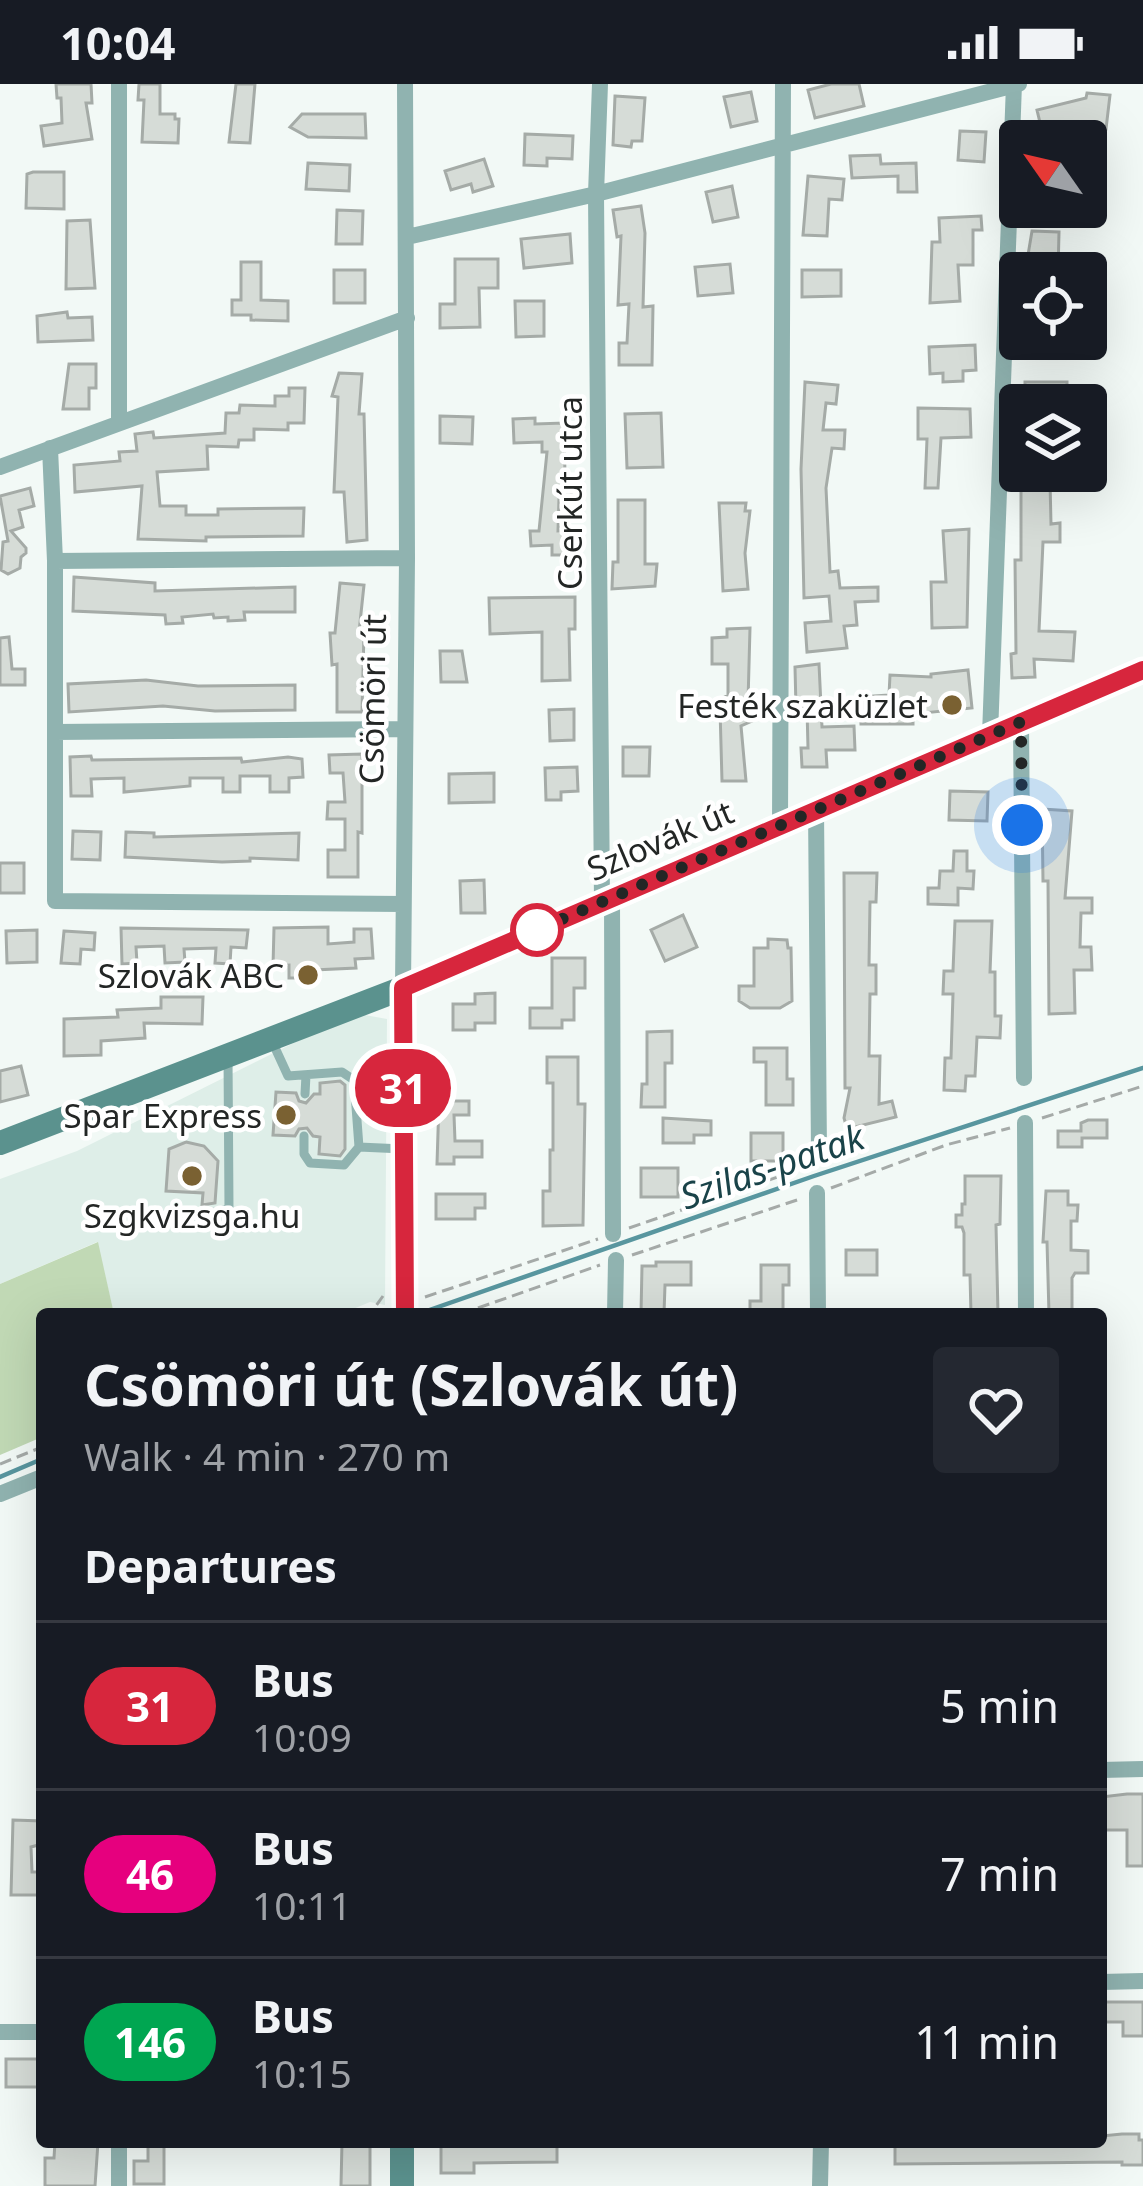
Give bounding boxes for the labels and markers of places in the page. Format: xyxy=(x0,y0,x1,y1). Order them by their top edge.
place label: Festék szaküzlet xyxy=(677,683,928,728)
marker: Festék szaküzlet xyxy=(939,692,965,718)
unlabelled marker xyxy=(512,905,562,955)
place label: Szlovák ABC xyxy=(98,953,284,998)
marker: Szlovák ABC xyxy=(295,962,321,988)
place label: Spar Express xyxy=(64,1093,262,1138)
marker: Spar Express xyxy=(273,1102,299,1128)
marker: Szgkvizsga.hu xyxy=(179,1163,205,1189)
place label: Szgkvizsga.hu xyxy=(84,1193,300,1238)

